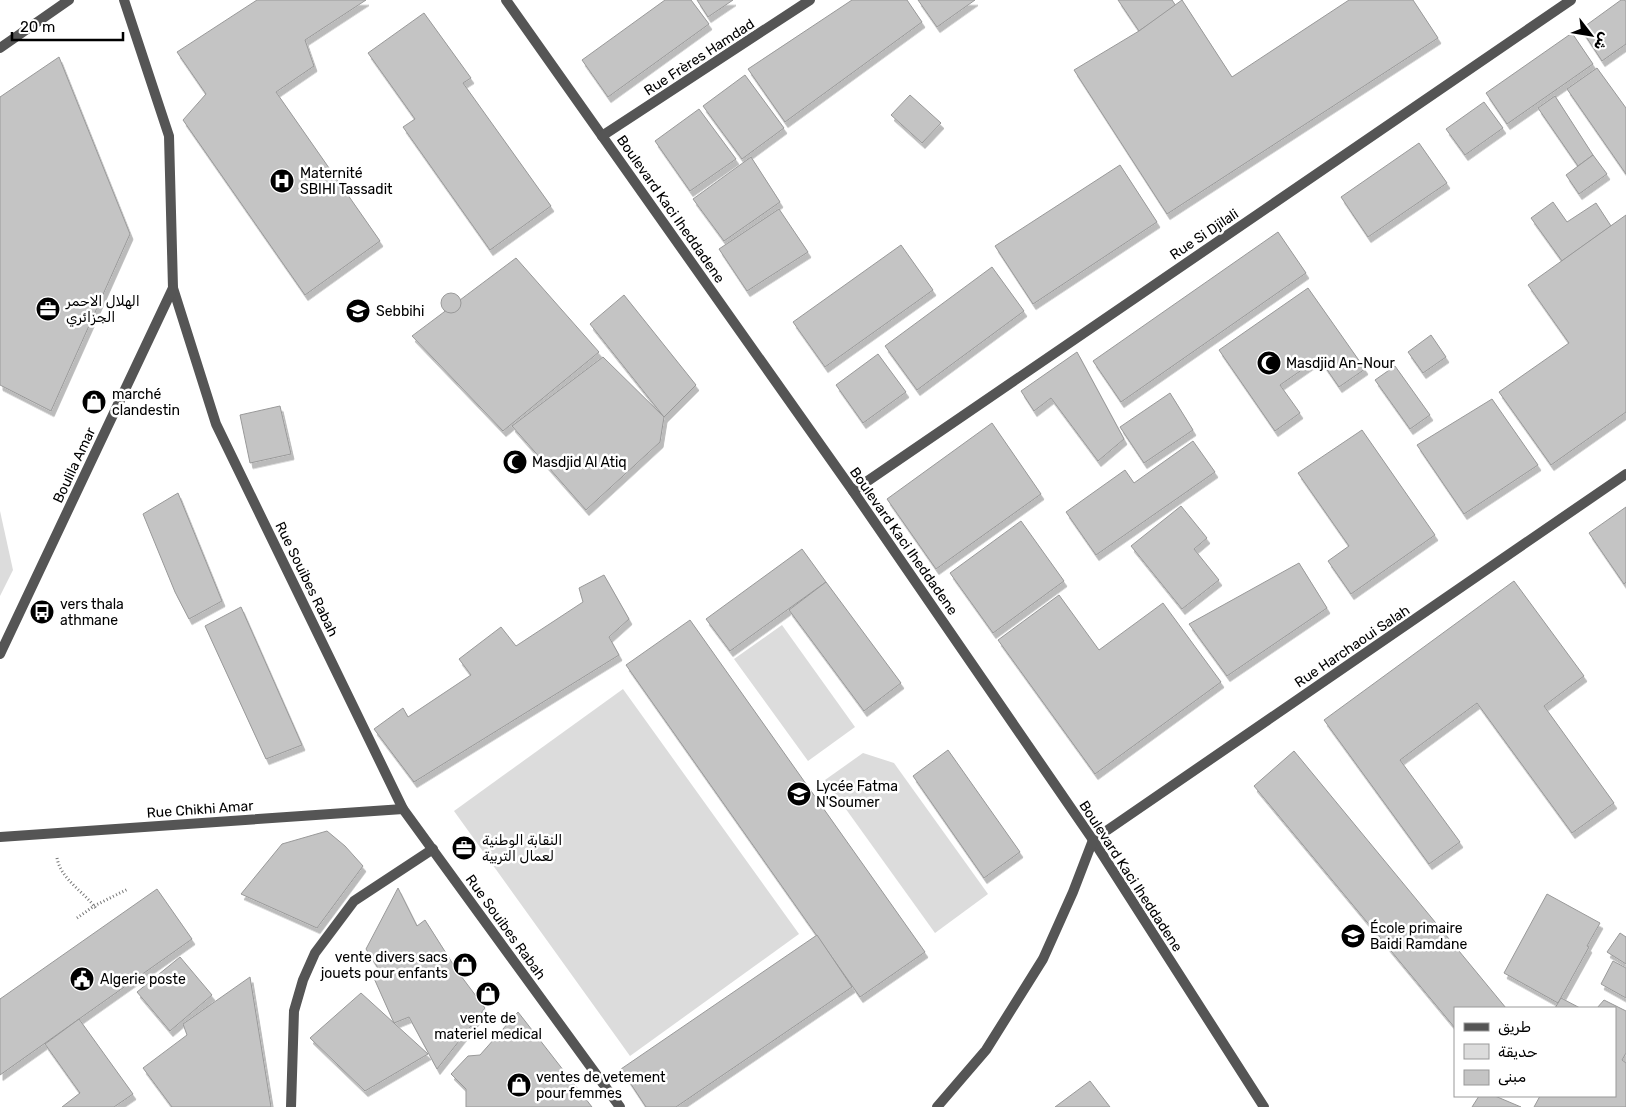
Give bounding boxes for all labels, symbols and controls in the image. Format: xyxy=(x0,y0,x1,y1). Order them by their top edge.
scale bar xyxy=(12,10,124,42)
north arrow xyxy=(1566,10,1616,60)
street label: Rue Frères Hamdad xyxy=(641,15,758,99)
text: 20 m xyxy=(20,18,55,36)
text: ش xyxy=(1590,29,1614,54)
street label: Boulevard Kaci Iheddadene xyxy=(613,132,728,287)
place label: Maternité SBIHI Tassadit xyxy=(300,165,393,198)
hospital icon: Maternité SBIHI Tassadit xyxy=(269,168,295,194)
street label: Rue Si Djilali xyxy=(1167,205,1242,264)
place label: الهلال الاحمر الجزائري xyxy=(65,293,140,327)
office icon: الهلال الاحمر الجزائري xyxy=(35,296,61,322)
school or university icon: Sebbihi xyxy=(345,298,371,324)
place label: Sebbihi xyxy=(376,303,425,320)
mosque icon: Masdjid An-Nour xyxy=(1256,350,1282,376)
place label: Masdjid An-Nour xyxy=(1286,355,1395,372)
place label: marché clandestin xyxy=(112,386,180,419)
shop icon: marché clandestin xyxy=(81,389,107,415)
street label: Boulila Amar xyxy=(49,424,100,506)
mosque icon: Masdjid Al Atiq xyxy=(502,449,528,475)
place label: Masdjid Al Atiq xyxy=(532,454,627,471)
street label: Boulevard Kaci Iheddadene xyxy=(846,464,961,619)
street label: Rue Souibes Rabah xyxy=(271,519,342,639)
place label: vers thala athmane xyxy=(60,596,124,629)
bus stop icon: vers thala athmane xyxy=(29,599,55,625)
street label: Rue Harchaoui Salah xyxy=(1292,602,1413,691)
place label: Lycée Fatma N'Soumer xyxy=(816,778,898,811)
school or university icon: Lycée Fatma N'Soumer xyxy=(786,781,812,807)
street label: Rue Chikhi Amar xyxy=(146,797,255,822)
street label: Boulevard Kaci Iheddadene xyxy=(1075,798,1186,955)
place label: النقابة الوطنية لعمال التربية xyxy=(482,832,562,865)
office icon: النقابة الوطنية لعمال التربية xyxy=(451,835,477,861)
street label: Rue Souibes Rabah xyxy=(462,871,549,983)
place label: École primaire Baidi Ramdane xyxy=(1370,919,1468,953)
school or university icon: École primaire Baidi Ramdane xyxy=(1340,923,1366,949)
place label: vente divers sacs jouets pour enfants xyxy=(320,949,448,982)
shop icon: vente divers sacs jouets pour enfants xyxy=(452,952,478,978)
public building icon: Algerie poste xyxy=(69,966,95,992)
place label: Algerie poste xyxy=(100,971,186,988)
shop icon: vente de materiel medical xyxy=(475,981,501,1007)
legend xyxy=(1454,1007,1616,1097)
place label: vente de materiel medical xyxy=(434,1010,542,1043)
text: طريق xyxy=(1498,1018,1531,1036)
text: حديقة xyxy=(1498,1043,1538,1061)
text: مبنى xyxy=(1498,1068,1526,1086)
place label: ventes de vetement pour femmes xyxy=(536,1069,666,1102)
shop icon: ventes de vetement pour femmes xyxy=(506,1072,532,1098)

